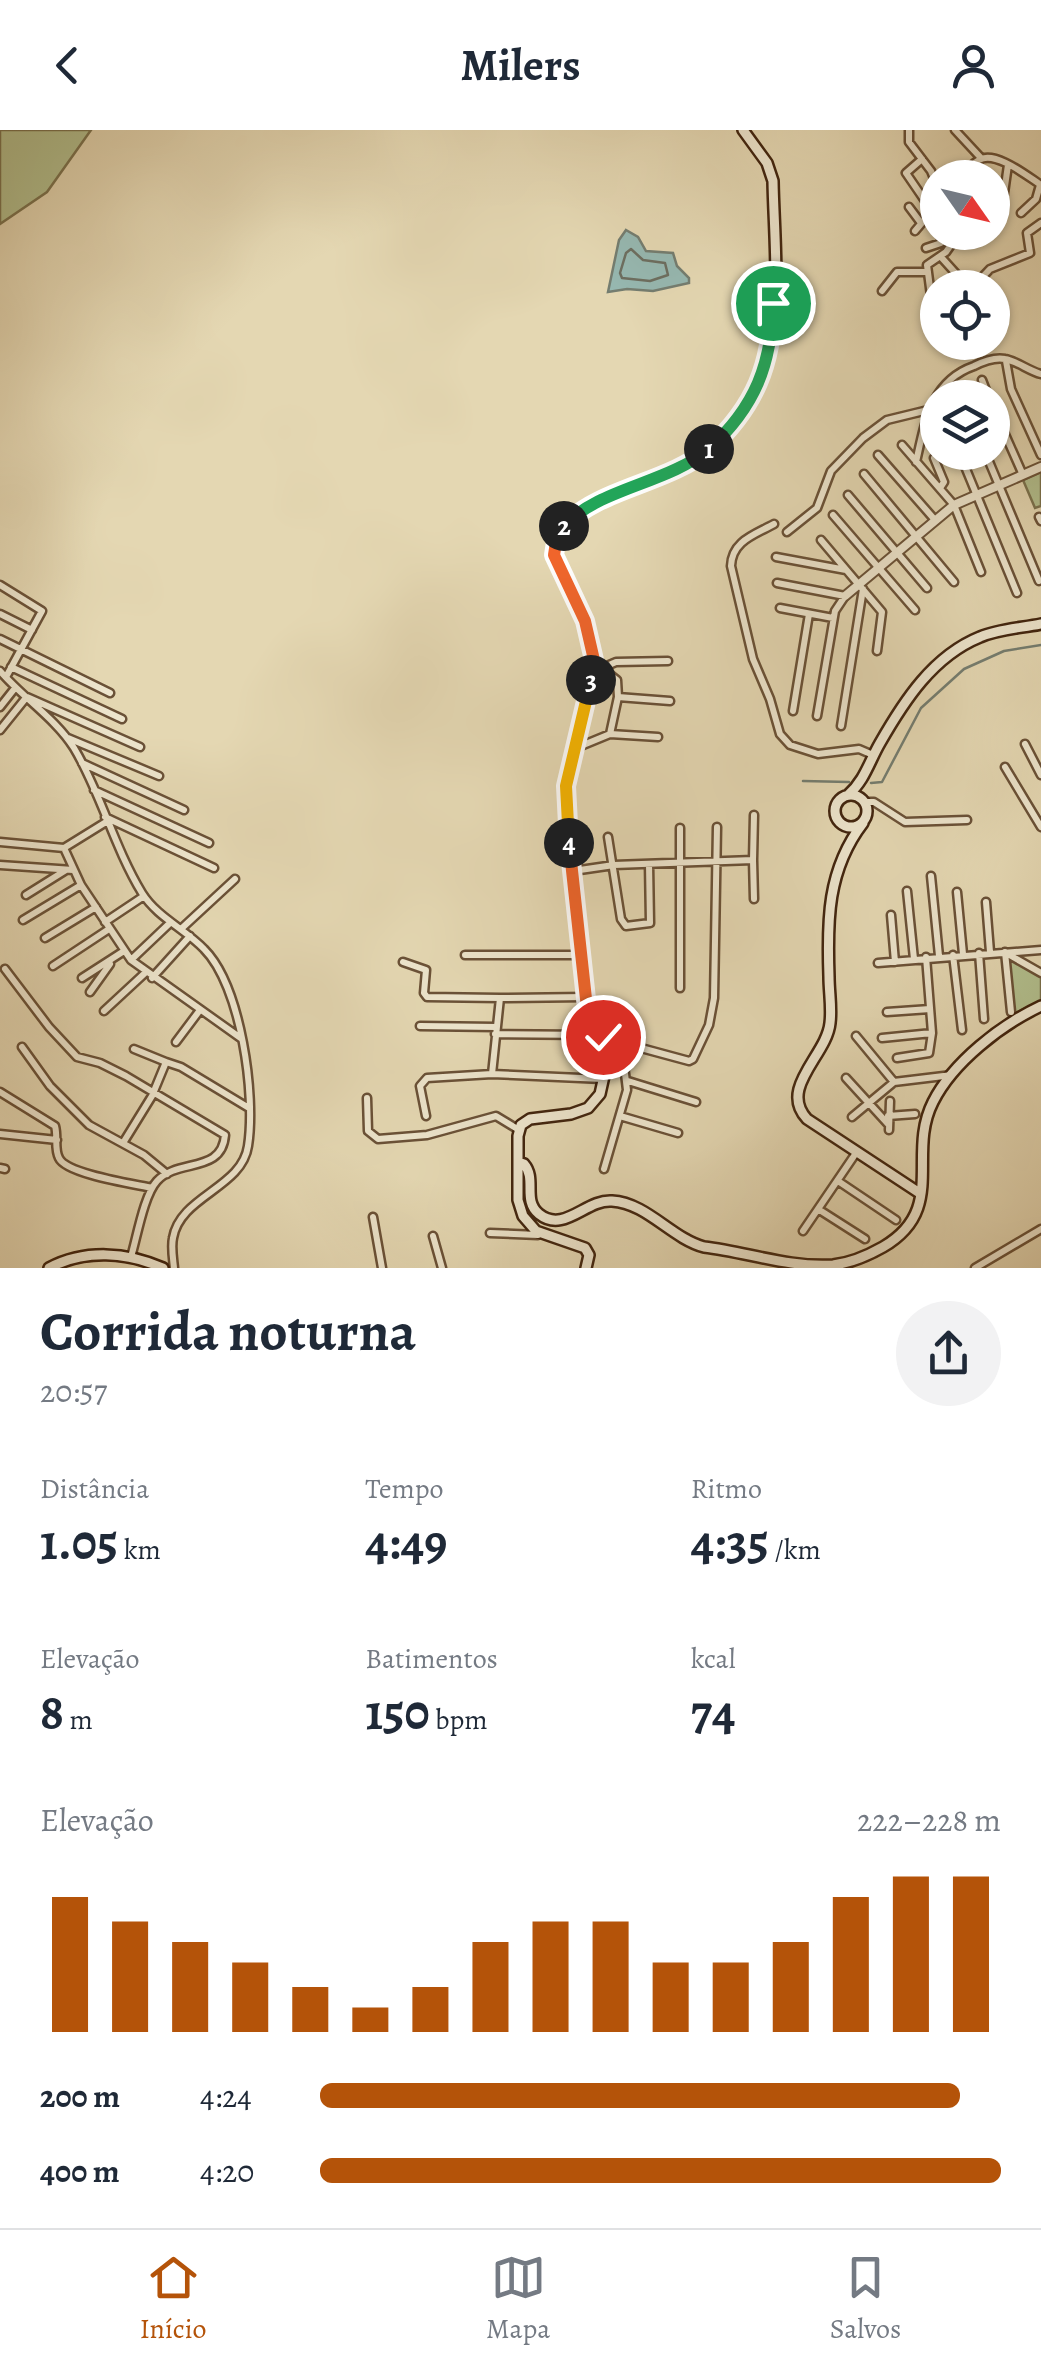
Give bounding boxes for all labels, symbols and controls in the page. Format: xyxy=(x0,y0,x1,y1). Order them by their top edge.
text: Milers xyxy=(460,34,581,96)
icon: back xyxy=(40,38,95,93)
icon: person xyxy=(946,38,1001,93)
north arrow xyxy=(920,160,1010,250)
map controls xyxy=(920,160,1010,470)
pin xyxy=(731,261,816,346)
button: locate xyxy=(920,270,1010,360)
icon: arrive xyxy=(746,276,801,331)
button: layers xyxy=(920,380,1010,470)
pin: 1 xyxy=(684,424,734,474)
text: 1 xyxy=(704,430,714,468)
pin: 2 xyxy=(539,501,589,551)
text: 2 xyxy=(557,507,571,545)
pin: 3 xyxy=(566,655,616,705)
text: 3 xyxy=(585,661,597,699)
pin: 4 xyxy=(544,818,594,868)
text: 4 xyxy=(562,824,576,862)
pin xyxy=(561,995,646,1080)
icon: check xyxy=(576,1010,631,1065)
text: Corrida noturna xyxy=(40,1294,416,1369)
button: share xyxy=(896,1301,1001,1406)
text: 20:57 xyxy=(40,1369,107,1413)
text: Distância xyxy=(40,1470,149,1508)
text: Tempo xyxy=(365,1470,444,1508)
text: Ritmo xyxy=(691,1470,762,1508)
text: 1.05 xyxy=(40,1508,118,1576)
text: 4:49 xyxy=(365,1508,447,1576)
text: 4:35 xyxy=(691,1508,769,1576)
text: km xyxy=(118,1531,161,1569)
text: /km xyxy=(769,1531,821,1569)
text: Elevação xyxy=(40,1640,140,1678)
text: Batimentos xyxy=(365,1640,498,1678)
text: kcal xyxy=(691,1640,736,1678)
text: 8 xyxy=(40,1678,64,1746)
text: 150 xyxy=(365,1678,430,1746)
text: 74 xyxy=(691,1678,736,1746)
text: m xyxy=(64,1701,93,1739)
text: bpm xyxy=(430,1701,488,1739)
text: Elevação xyxy=(40,1798,154,1842)
text: 222–228 m xyxy=(857,1798,1001,1842)
text: 200 m xyxy=(40,2074,120,2118)
text: 4:24 xyxy=(200,2074,252,2118)
text: 400 m xyxy=(40,2149,120,2193)
text: 4:20 xyxy=(200,2149,254,2193)
tab: Início xyxy=(140,2250,207,2348)
tab: Mapa xyxy=(486,2250,550,2348)
tab: Salvos xyxy=(830,2250,901,2348)

